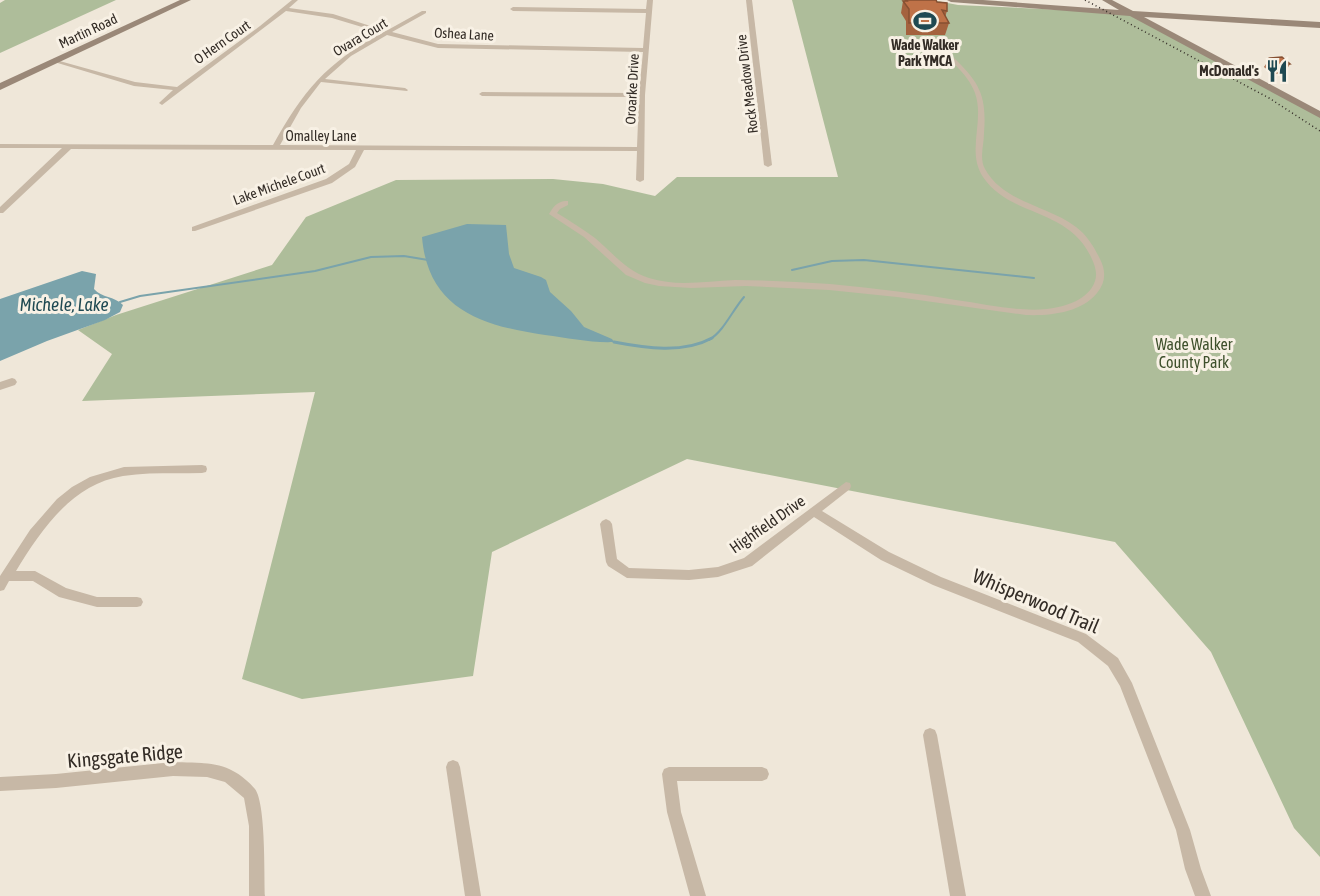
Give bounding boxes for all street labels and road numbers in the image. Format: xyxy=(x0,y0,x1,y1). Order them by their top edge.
street label: Martin Road xyxy=(56,11,120,51)
street label: Ovara Court xyxy=(330,15,390,59)
street label: O Hern Court xyxy=(191,17,253,67)
street label: Oshea Lane xyxy=(434,24,494,44)
street label: Rock Meadow Drive xyxy=(733,34,761,134)
street label: Oroarke Drive xyxy=(622,53,642,125)
street label: Omalley Lane xyxy=(285,128,357,144)
street label: Lake Michele Court xyxy=(231,160,327,208)
street label: Highfield Drive xyxy=(726,491,809,557)
street label: Whisperwood Trail xyxy=(969,564,1104,638)
street label: Kingsgate Ridge xyxy=(66,739,184,772)

